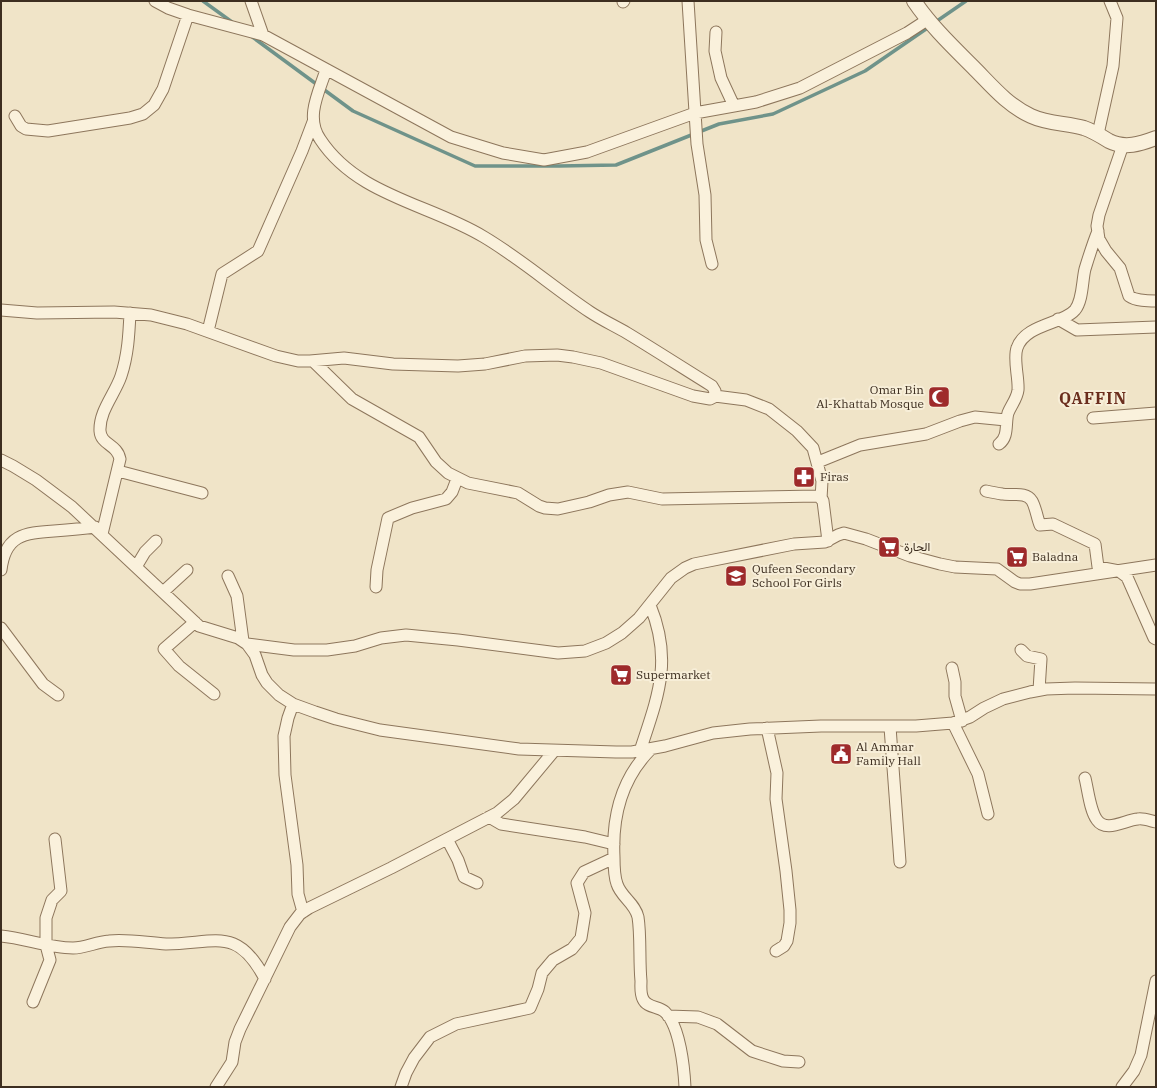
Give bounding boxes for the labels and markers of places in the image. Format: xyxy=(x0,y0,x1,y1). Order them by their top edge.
place label: Omar Bin Al-Khattab Mosque xyxy=(816,382,924,411)
mosque icon: Omar Bin Al-Khattab Mosque xyxy=(926,384,952,410)
pharmacy icon: Firas xyxy=(791,464,817,490)
place label: Firas xyxy=(820,469,849,484)
supermarket icon: الحارة xyxy=(876,534,902,560)
place label: الحارة xyxy=(904,539,930,555)
supermarket icon: Baladna xyxy=(1004,544,1030,570)
place label: Baladna xyxy=(1032,549,1079,564)
place label: Qufeen Secondary School For Girls xyxy=(752,561,856,590)
school or university icon: Qufeen Secondary School For Girls xyxy=(723,563,749,589)
supermarket icon: Supermarket xyxy=(608,662,634,688)
place label: Supermarket xyxy=(636,667,711,682)
place label: Al Ammar Family Hall xyxy=(856,739,921,768)
public building icon: Al Ammar Family Hall xyxy=(828,741,854,767)

